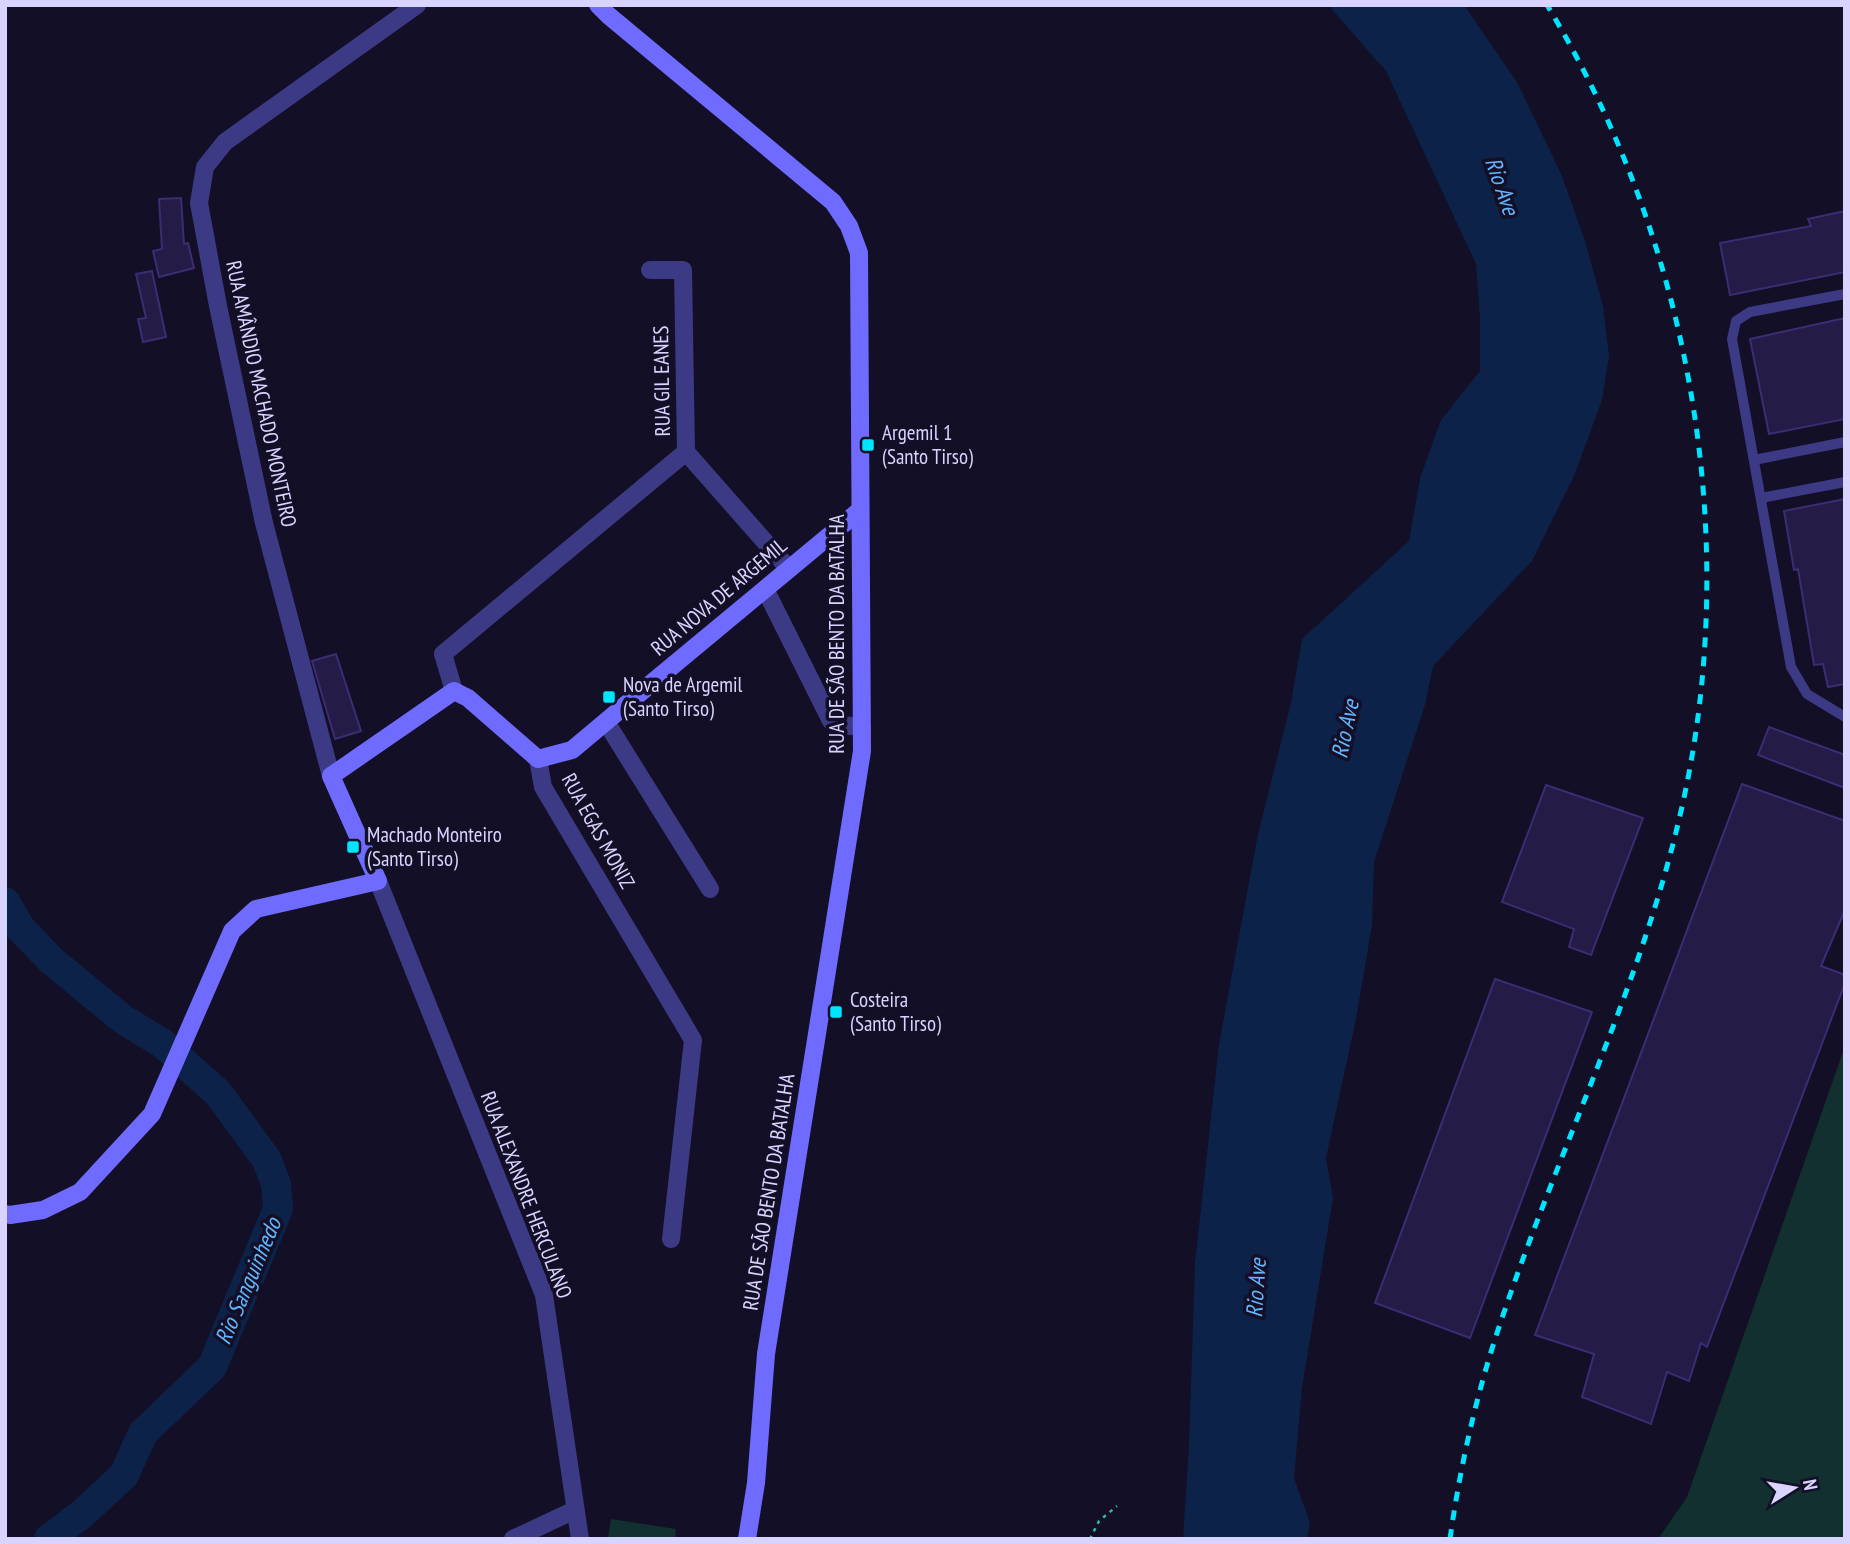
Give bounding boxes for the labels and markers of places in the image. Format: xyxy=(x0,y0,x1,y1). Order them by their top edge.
place label: Argemil 1 (Santo Tirso) xyxy=(882,419,973,470)
marker: Argemil 1 (Santo Tirso) xyxy=(860,437,876,453)
place label: Nova de Argemil (Santo Tirso) xyxy=(623,671,742,722)
marker: Nova de Argemil (Santo Tirso) xyxy=(601,689,617,705)
place label: Machado Monteiro (Santo Tirso) xyxy=(367,821,502,872)
marker: Machado Monteiro (Santo Tirso) xyxy=(345,839,361,855)
place label: Costeira (Santo Tirso) xyxy=(850,986,941,1037)
marker: Costeira (Santo Tirso) xyxy=(828,1004,844,1020)

